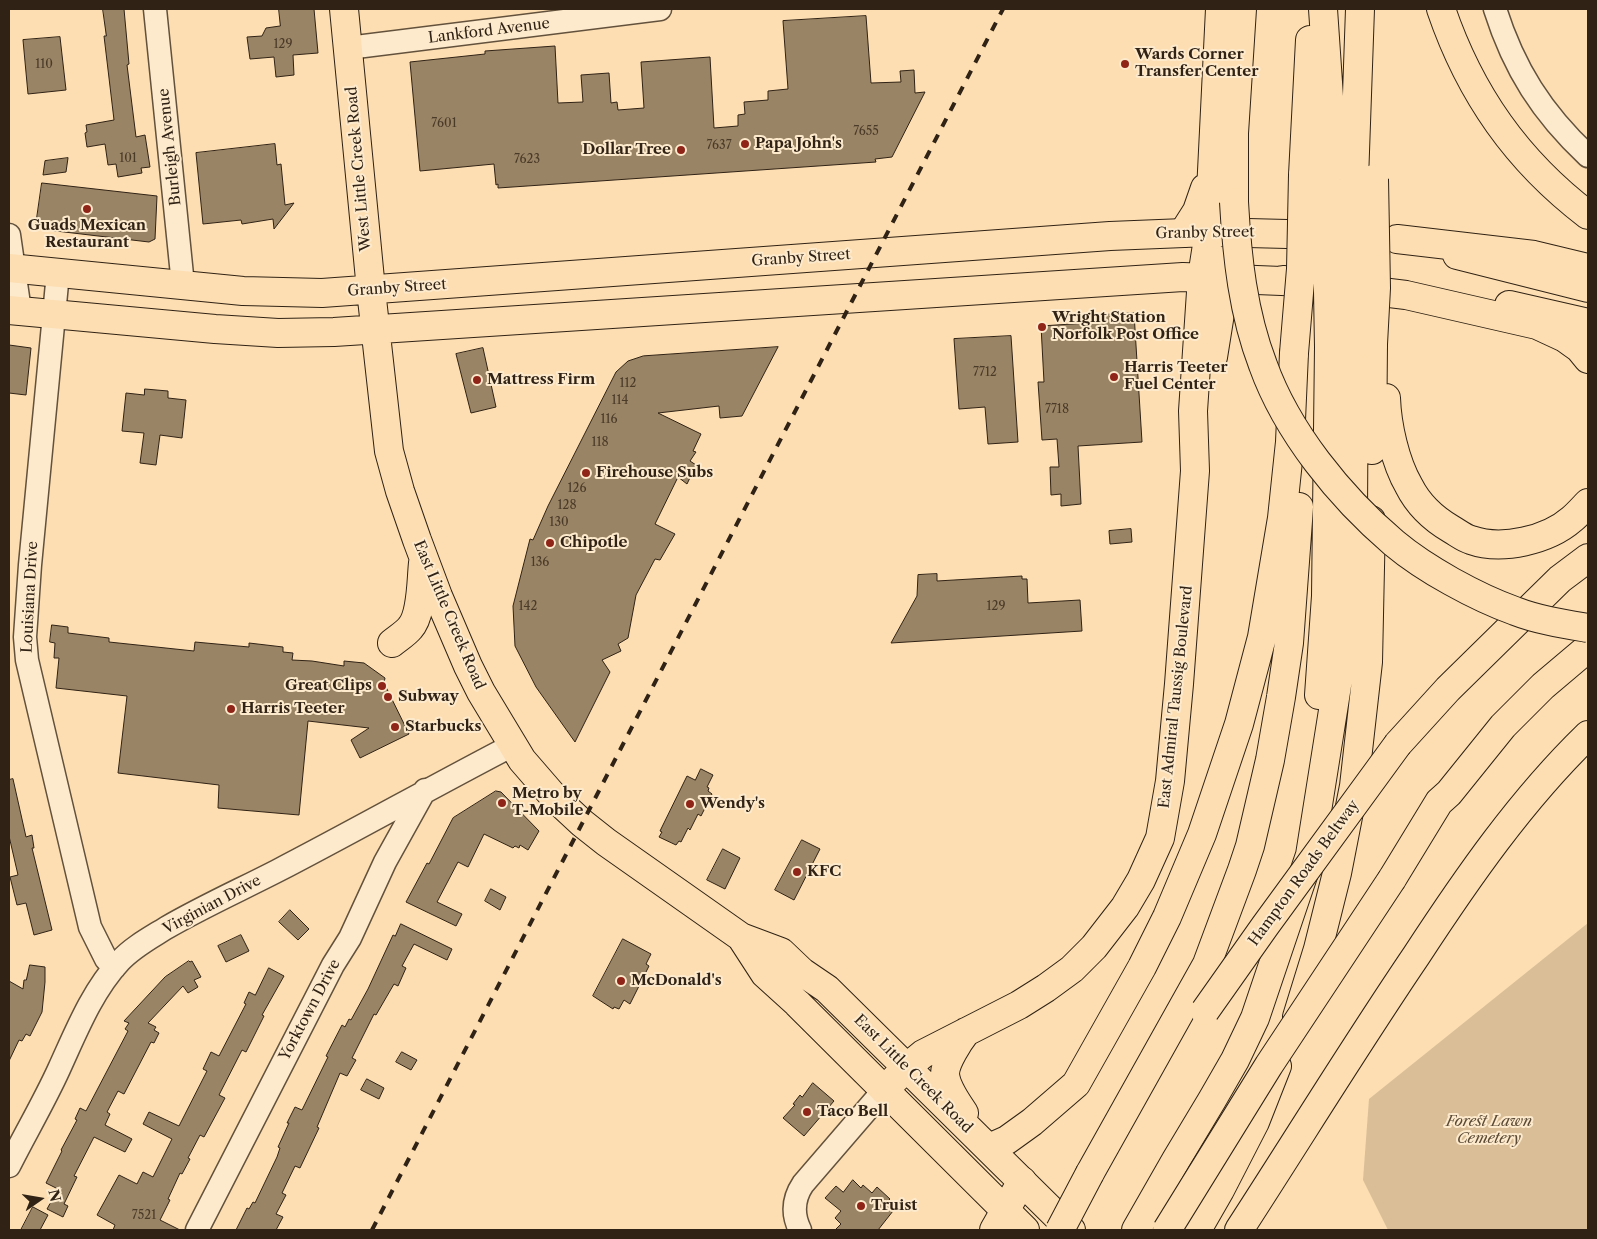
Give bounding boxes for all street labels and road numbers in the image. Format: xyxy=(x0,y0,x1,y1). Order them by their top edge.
street label: Lankford Avenue xyxy=(427,15,551,47)
street label: West Little Creek Road xyxy=(343,86,375,252)
street label: Burleigh Avenue xyxy=(155,87,185,207)
street label: Granby Street xyxy=(1155,223,1255,243)
street label: Granby Street xyxy=(751,246,851,270)
street label: Granby Street xyxy=(347,276,447,300)
street label: East Little Creek Road xyxy=(409,538,489,692)
street label: Louisiana Drive xyxy=(18,541,42,653)
street label: East Admiral Taussig Boulevard xyxy=(1155,585,1197,809)
street label: Hampton Roads Beltway xyxy=(1245,797,1363,949)
street label: Virginian Drive xyxy=(160,872,264,938)
street label: Yorktown Drive xyxy=(276,956,344,1064)
street label: East Little Creek Road xyxy=(850,1011,976,1137)

